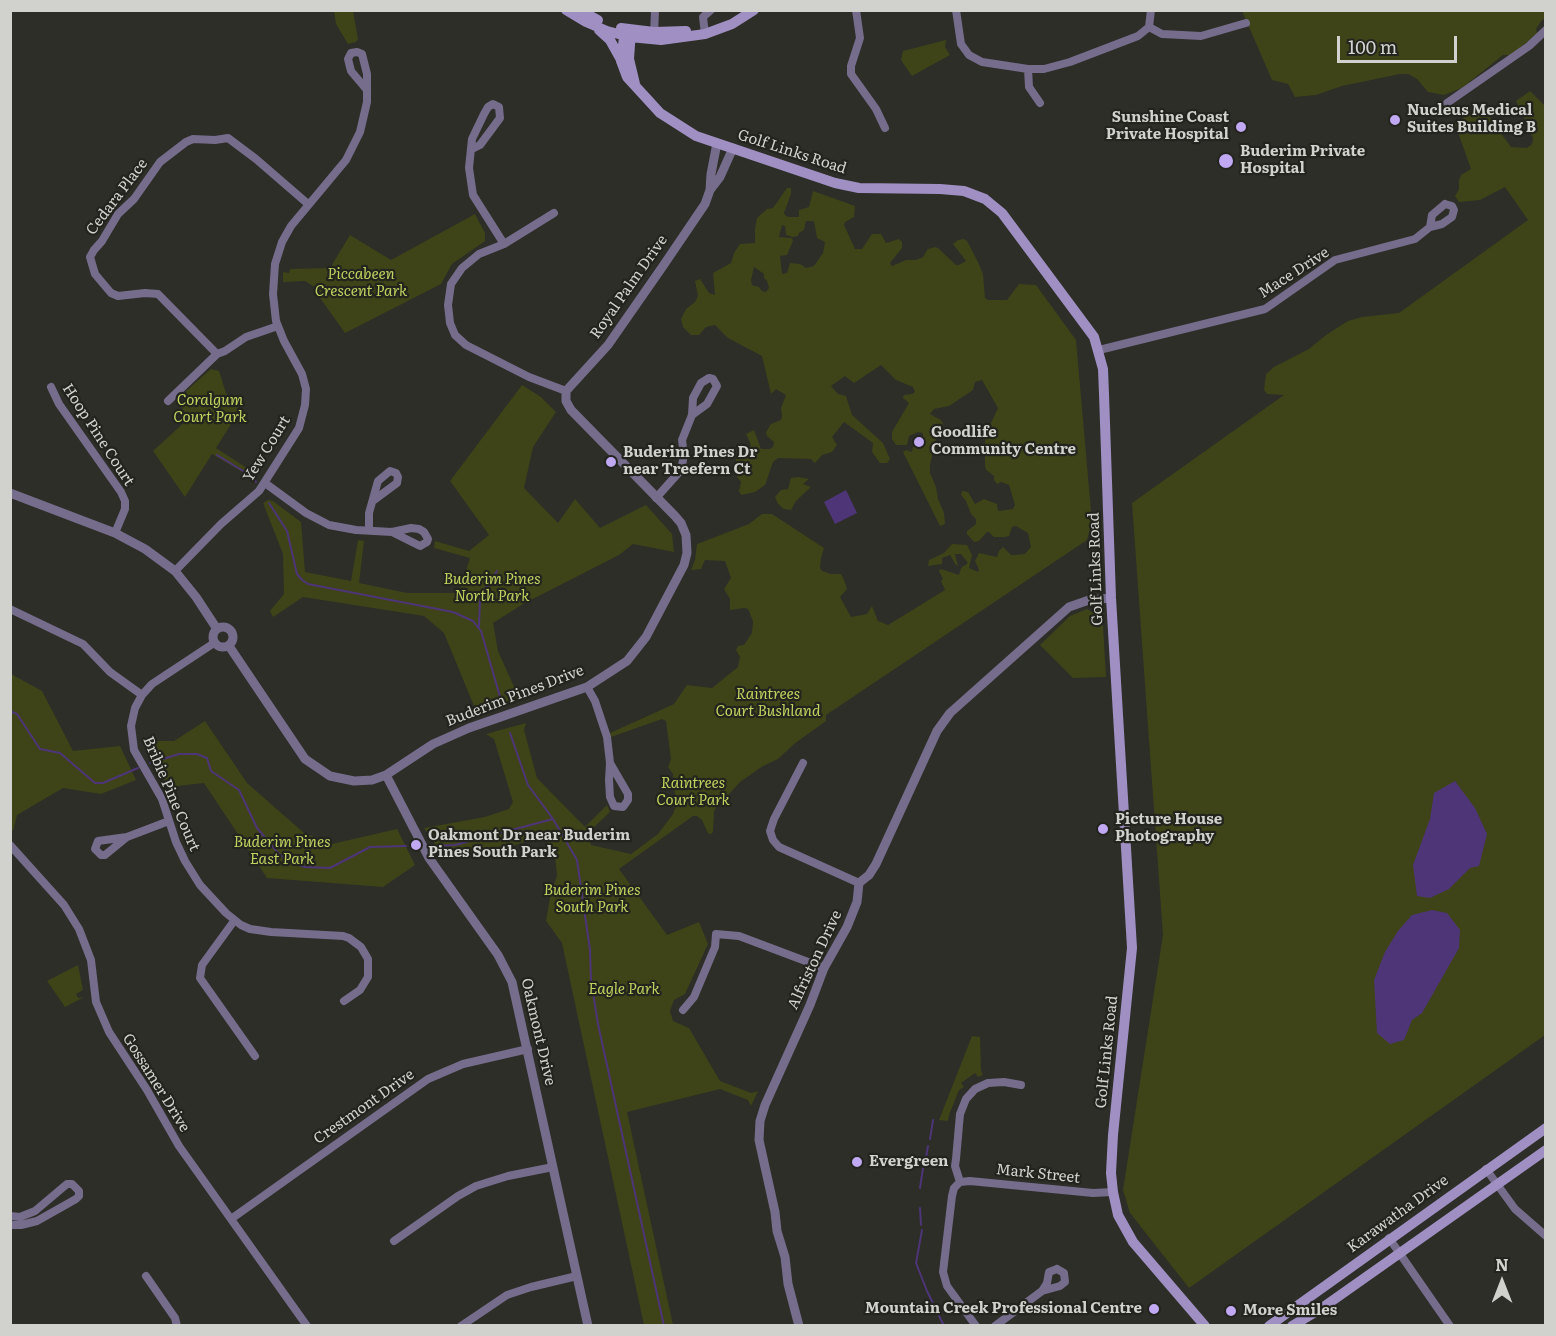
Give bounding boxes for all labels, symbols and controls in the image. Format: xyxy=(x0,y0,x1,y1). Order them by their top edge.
scale bar xyxy=(1340,24,1460,62)
text: 100 m xyxy=(1348,33,1397,60)
place label: Nucleus Medical Suites Building B xyxy=(1407,102,1536,137)
place label: Sunshine Coast Private Hospital xyxy=(1106,109,1229,144)
marker: Nucleus Medical Suites Building B xyxy=(1388,113,1402,127)
marker: Sunshine Coast Private Hospital xyxy=(1234,120,1248,134)
street label: Golf Links Road xyxy=(735,126,849,178)
place label: Buderim Private Hospital xyxy=(1240,143,1365,178)
marker: Buderim Private Hospital xyxy=(1217,152,1235,170)
street label: Cedara Place xyxy=(82,155,152,239)
street label: Royal Palm Drive xyxy=(586,232,672,342)
street label: Mace Drive xyxy=(1255,244,1333,302)
park label: Piccabeen Crescent Park xyxy=(315,266,407,301)
street label: Hoop Pine Court xyxy=(58,380,138,490)
park label: Coralgum Court Park xyxy=(173,392,247,427)
street label: Yew Court xyxy=(240,413,294,485)
place label: Goodlife Community Centre xyxy=(931,424,1076,459)
marker: Goodlife Community Centre xyxy=(912,435,926,449)
place label: Buderim Pines Dr near Treefern Ct xyxy=(623,444,757,479)
marker: Buderim Pines Dr near Treefern Ct xyxy=(604,455,618,469)
street label: Golf Links Road xyxy=(1085,512,1107,626)
park label: Buderim Pines North Park xyxy=(443,571,541,606)
street label: Buderim Pines Drive xyxy=(443,661,587,731)
park label: Raintrees Court Bushland xyxy=(715,686,821,721)
street label: Bribie Pine Court xyxy=(139,734,203,854)
park label: Raintrees Court Park xyxy=(656,775,730,810)
place label: Picture House Photography xyxy=(1115,811,1222,846)
marker: Picture House Photography xyxy=(1096,822,1110,836)
place label: Oakmont Dr near Buderim Pines South Park xyxy=(428,827,630,862)
park label: Buderim Pines East Park xyxy=(233,834,331,869)
marker: Oakmont Dr near Buderim Pines South Park xyxy=(409,838,423,852)
park label: Buderim Pines South Park xyxy=(543,882,641,917)
street label: Alfriston Drive xyxy=(784,907,846,1013)
street label: Oakmont Drive xyxy=(517,977,559,1087)
park label: Eagle Park xyxy=(588,981,660,999)
street label: Golf Links Road xyxy=(1092,995,1122,1109)
street label: Gossamer Drive xyxy=(118,1030,194,1136)
street label: Crestmont Drive xyxy=(310,1066,418,1148)
place label: Evergreen xyxy=(869,1153,948,1171)
marker: Evergreen xyxy=(850,1155,864,1169)
street label: Mark Street xyxy=(995,1161,1081,1187)
street label: Karawatha Drive xyxy=(1344,1171,1452,1257)
north arrow xyxy=(1472,1252,1532,1312)
text: N xyxy=(1495,1252,1509,1276)
place label: Mountain Creek Professional Centre xyxy=(865,1300,1142,1318)
marker: Mountain Creek Professional Centre xyxy=(1147,1302,1161,1316)
place label: More Smiles xyxy=(1243,1302,1337,1320)
marker: More Smiles xyxy=(1224,1304,1238,1318)

